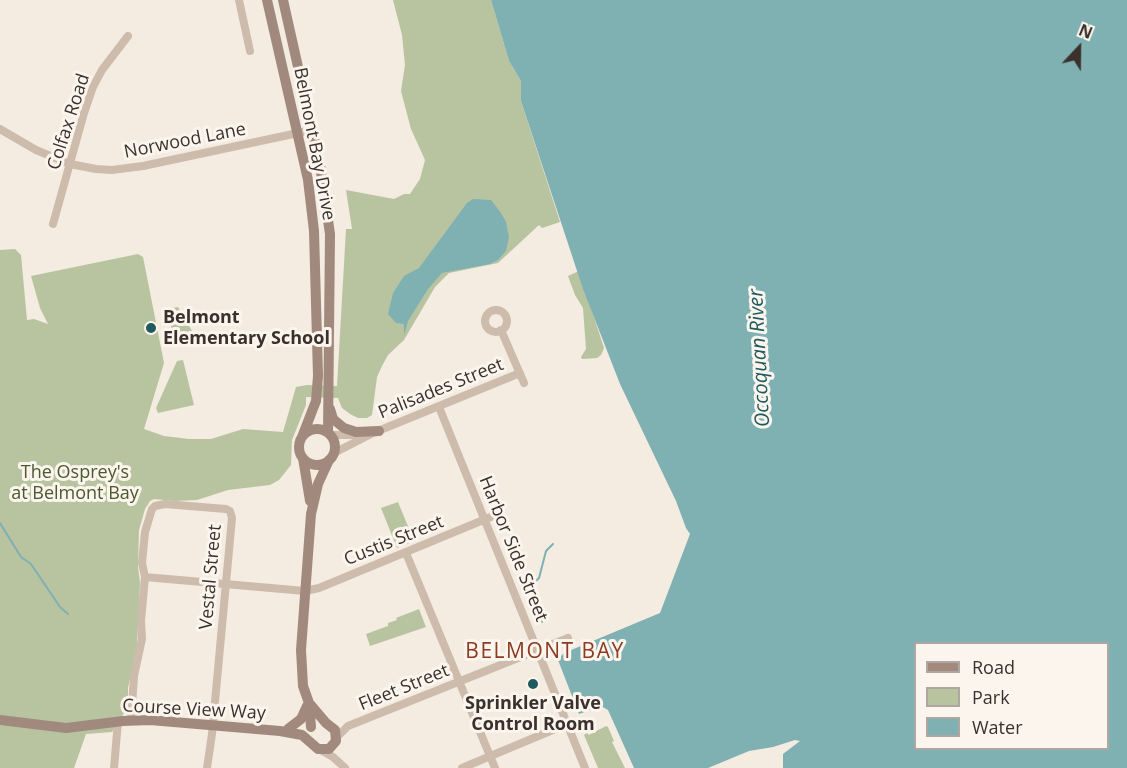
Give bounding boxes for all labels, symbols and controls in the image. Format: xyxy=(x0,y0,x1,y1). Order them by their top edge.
north arrow xyxy=(1049,18,1109,78)
text: N xyxy=(1076,19,1096,44)
street label: Belmont Bay Drive xyxy=(289,66,339,222)
street label: Colfax Road xyxy=(43,71,95,173)
street label: Norwood Lane xyxy=(122,119,248,163)
water label: Occoquan River xyxy=(744,288,776,428)
place label: Belmont Elementary School xyxy=(163,307,330,350)
marker: Belmont Elementary School xyxy=(144,321,158,335)
street label: Palisades Street xyxy=(375,354,507,424)
park label: The Osprey's at Belmont Bay xyxy=(11,462,139,504)
street label: Harbor Side Street xyxy=(474,473,552,625)
street label: Custis Street xyxy=(341,511,447,571)
street label: Vestal Street xyxy=(196,524,226,630)
district label: BELMONT BAY xyxy=(465,639,625,665)
legend xyxy=(914,642,1109,750)
text: Road xyxy=(972,655,1015,679)
street label: Fleet Street xyxy=(356,660,452,716)
marker: Sprinkler Valve Control Room xyxy=(526,677,540,691)
text: Park xyxy=(972,685,1010,709)
place label: Sprinkler Valve Control Room xyxy=(465,693,601,736)
street label: Course View Way xyxy=(122,695,266,725)
text: Water xyxy=(972,715,1023,739)

